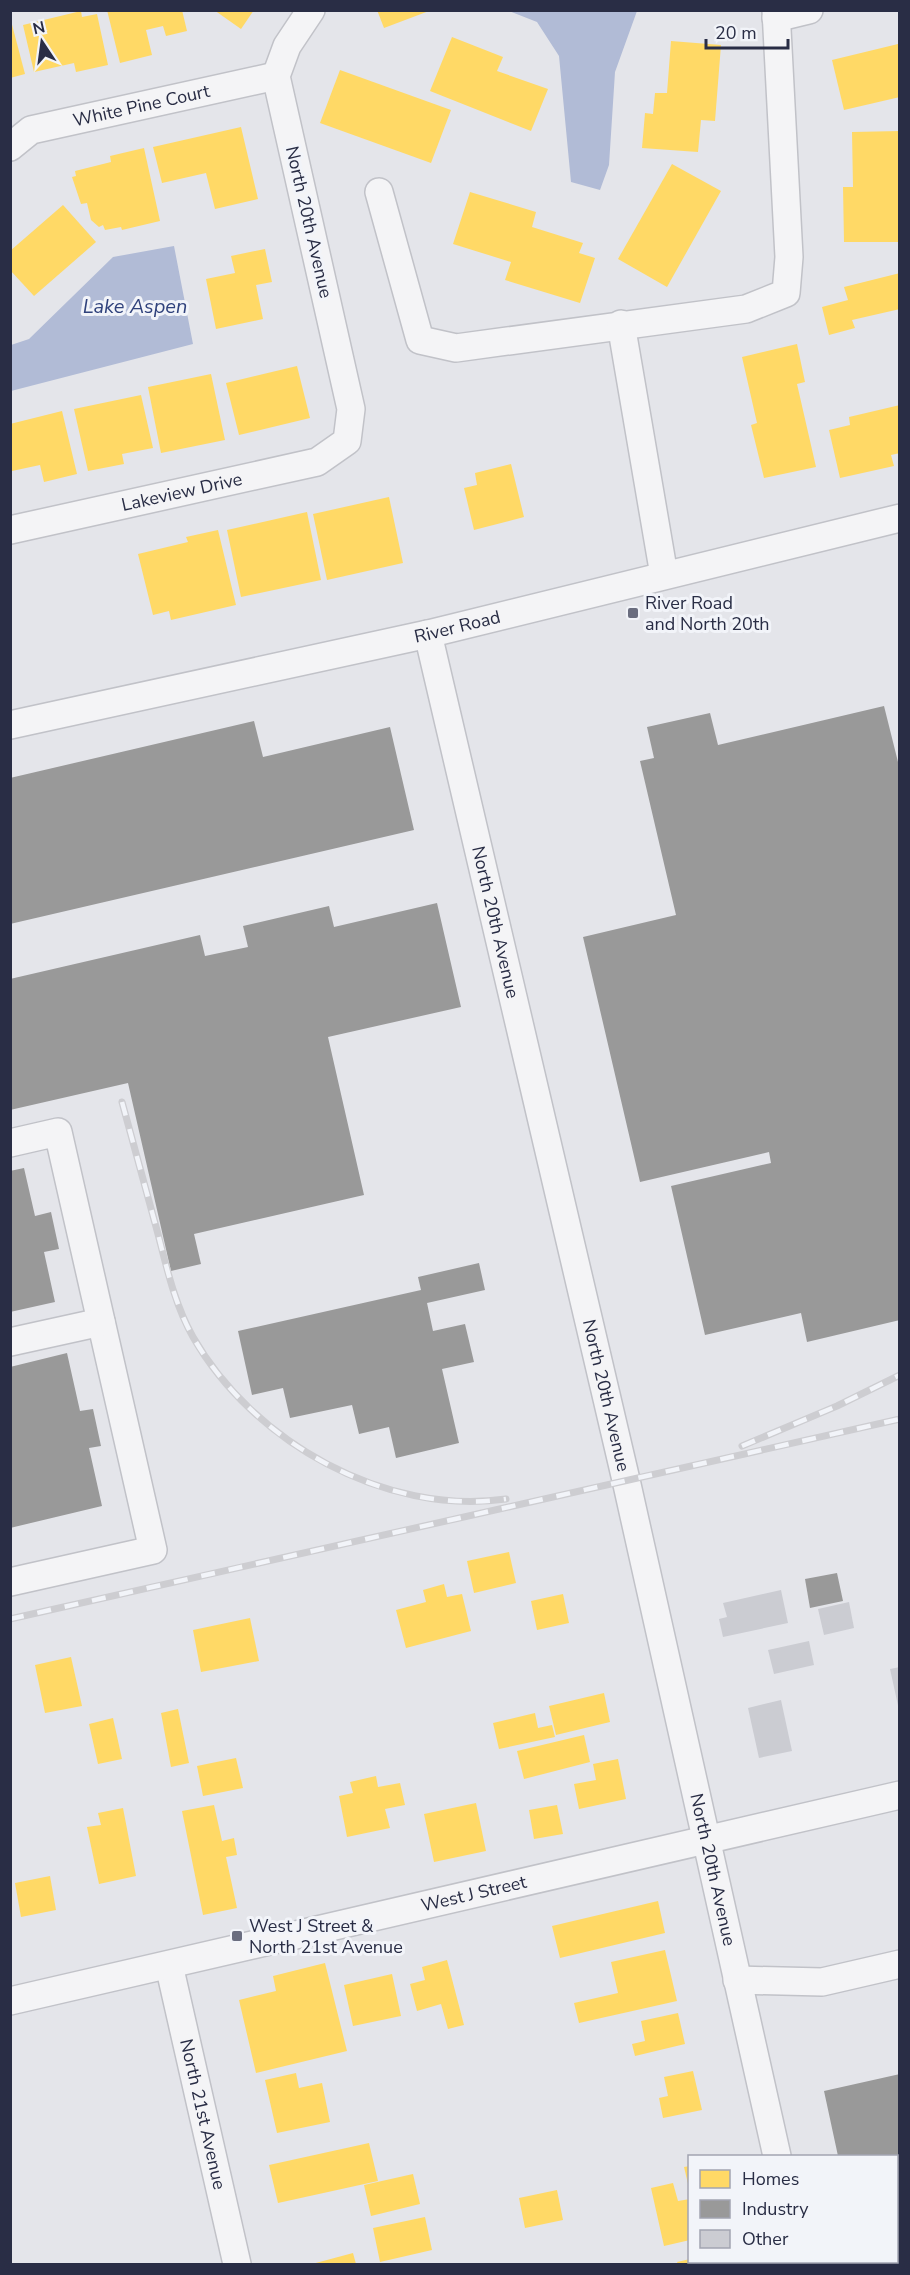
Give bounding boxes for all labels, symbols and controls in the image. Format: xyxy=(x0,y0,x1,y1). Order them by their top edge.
north arrow xyxy=(12,12,72,72)
scale bar xyxy=(706,12,788,50)
text: N xyxy=(31,16,47,40)
text: 20 m xyxy=(715,21,757,45)
street label: White Pine Court xyxy=(71,79,213,132)
street label: North 20th Avenue xyxy=(280,144,338,300)
water label: Lake Aspen xyxy=(83,293,187,320)
street label: Lakeview Drive xyxy=(119,467,244,517)
place label: River Road and North 20th xyxy=(645,591,769,636)
street label: River Road xyxy=(412,605,503,649)
marker: River Road and North 20th xyxy=(626,606,640,620)
street label: North 20th Avenue xyxy=(466,844,525,1001)
street label: North 20th Avenue xyxy=(577,1317,636,1474)
street label: North 20th Avenue xyxy=(684,1791,742,1948)
street label: West J Street xyxy=(419,1870,529,1917)
place label: West J Street & North 21st Avenue xyxy=(249,1914,403,1959)
marker: West J Street & North 21st Avenue xyxy=(230,1929,244,1943)
street label: North 21st Avenue xyxy=(174,2036,232,2192)
legend xyxy=(688,2155,898,2263)
text: Homes xyxy=(742,2167,799,2191)
text: Industry xyxy=(742,2197,809,2221)
text: Other xyxy=(742,2227,789,2251)

